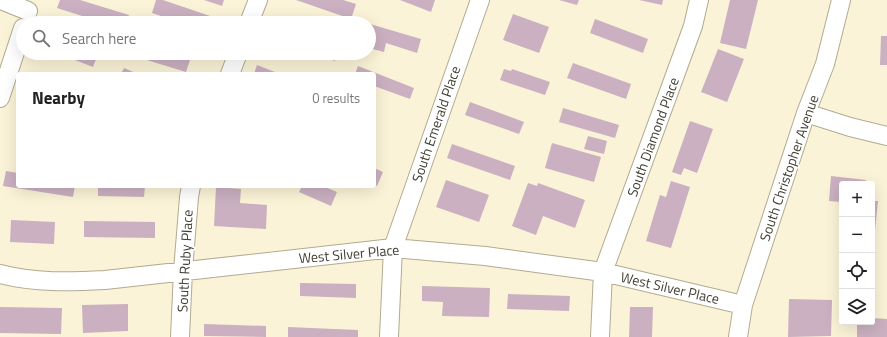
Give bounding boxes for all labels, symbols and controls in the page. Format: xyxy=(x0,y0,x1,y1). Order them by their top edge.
search box xyxy=(16,16,376,60)
icon: search xyxy=(30,27,52,49)
text: Search here xyxy=(62,27,136,50)
street label: South Emerald Place xyxy=(406,63,465,185)
street label: South Diamond Place xyxy=(621,74,684,200)
text: Nearby xyxy=(32,85,85,111)
text: 0 results xyxy=(312,88,360,108)
street label: South Christopher Avenue xyxy=(754,92,823,244)
map controls xyxy=(839,181,875,325)
button: + xyxy=(839,181,875,217)
street label: South Ruby Place xyxy=(171,209,198,313)
button: − xyxy=(839,217,875,253)
street label: West Silver Place xyxy=(298,239,400,268)
button: locate xyxy=(839,253,875,289)
street label: West Silver Place xyxy=(619,266,722,309)
button: layers xyxy=(839,289,875,325)

